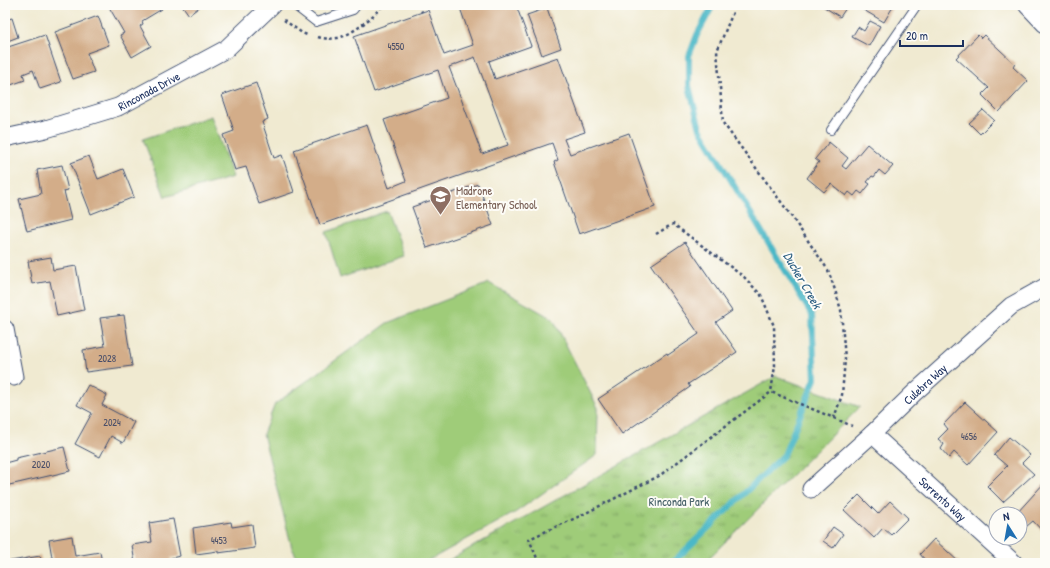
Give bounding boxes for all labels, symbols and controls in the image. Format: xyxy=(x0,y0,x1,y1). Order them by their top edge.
scale bar xyxy=(900,22,963,48)
text: 20 m xyxy=(906,27,928,44)
house number: 4550 xyxy=(388,40,405,53)
street label: Rinconada Drive xyxy=(115,67,183,114)
place label: Madrone Elementary School xyxy=(456,182,538,213)
school or university icon: Madrone Elementary School xyxy=(427,184,453,217)
water label: Ducker Creek xyxy=(779,248,827,313)
house number: 2028 xyxy=(98,352,116,365)
street label: Culebra Way xyxy=(899,359,950,408)
house number: 2024 xyxy=(103,416,121,429)
house number: 4656 xyxy=(961,430,977,443)
house number: 2020 xyxy=(32,458,51,471)
street label: Sorrento Way xyxy=(916,472,971,525)
park label: Rinconda Park xyxy=(649,493,709,510)
north arrow xyxy=(988,506,1028,546)
text: N xyxy=(1002,509,1010,524)
house number: 4453 xyxy=(211,534,228,547)

